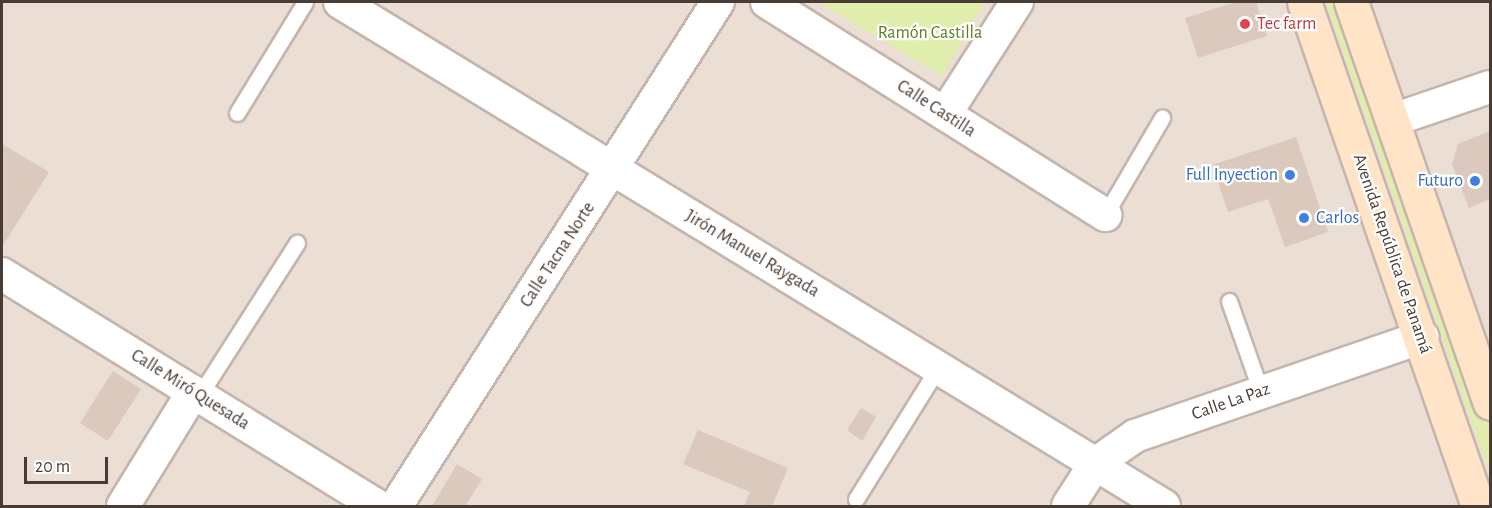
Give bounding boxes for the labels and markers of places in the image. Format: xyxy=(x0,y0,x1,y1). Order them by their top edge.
place label: Tec farm xyxy=(1257,13,1316,35)
marker: Tec farm xyxy=(1238,17,1252,31)
place label: Full Inyection xyxy=(1186,164,1278,186)
marker: Full Inyection xyxy=(1283,168,1297,182)
place label: Futuro xyxy=(1417,170,1463,192)
marker: Futuro xyxy=(1468,174,1482,188)
place label: Carlos xyxy=(1316,207,1359,229)
marker: Carlos xyxy=(1297,211,1311,225)

